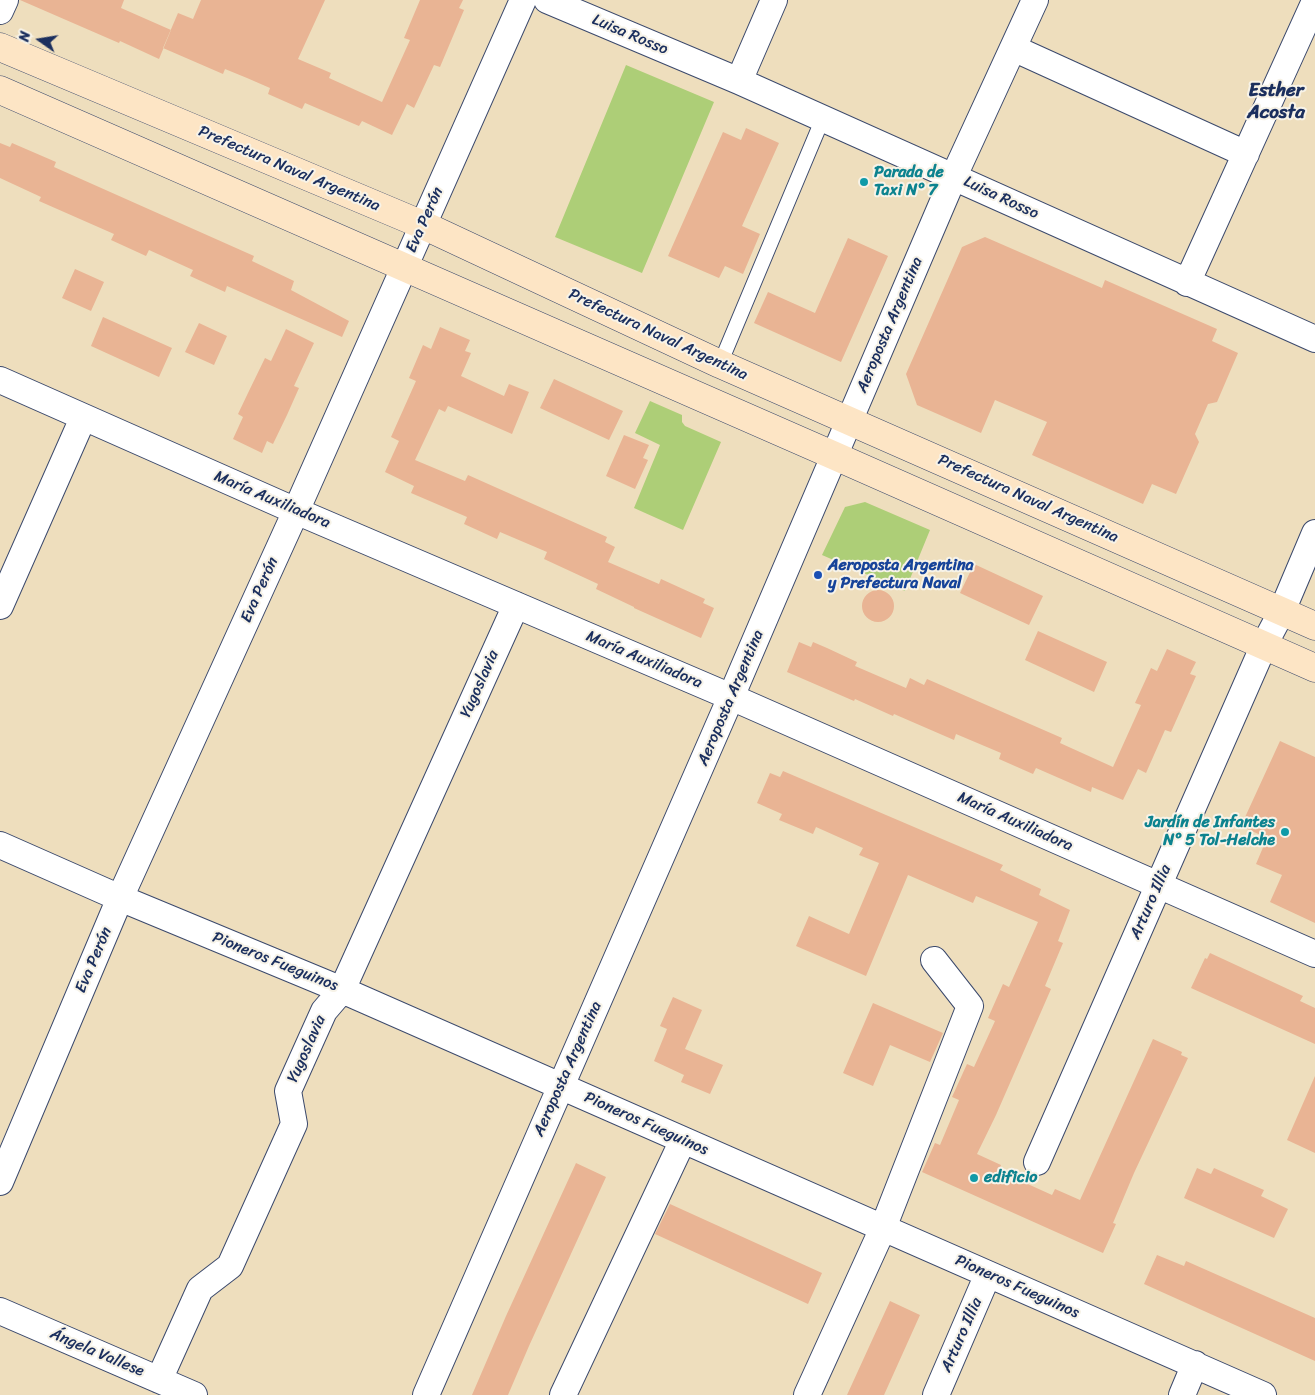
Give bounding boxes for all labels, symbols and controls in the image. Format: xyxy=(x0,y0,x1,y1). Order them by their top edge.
street label: Luisa Rosso xyxy=(589,10,671,60)
north arrow xyxy=(15,15,65,65)
text: N xyxy=(12,29,38,44)
district label: Esther Acosta xyxy=(1247,80,1305,124)
street label: Prefectura Naval Argentina xyxy=(195,122,383,216)
place label: Parada de Taxi N° 7 xyxy=(874,163,944,201)
street label: Luisa Rosso xyxy=(960,172,1042,224)
marker: Parada de Taxi N° 7 xyxy=(858,176,870,188)
street label: Eva Perón xyxy=(402,184,448,256)
street label: Aeroposta Argentina xyxy=(853,254,927,396)
street label: Prefectura Naval Argentina xyxy=(565,285,751,385)
street label: Prefectura Naval Argentina xyxy=(935,450,1121,548)
street label: María Auxiliadora xyxy=(211,467,333,533)
street label: Eva Perón xyxy=(237,554,283,626)
place label: Aeroposta Argentina y Prefectura Naval xyxy=(828,556,974,594)
marker: Aeroposta Argentina y Prefectura Naval xyxy=(812,569,824,581)
street label: María Auxiliadora xyxy=(583,627,705,693)
street label: Aeroposta Argentina xyxy=(694,627,768,769)
street label: Yugoslavia xyxy=(457,647,503,721)
street label: María Auxiliadora xyxy=(954,788,1076,856)
place label: Jardín de Infantes N° 5 Tol-Helche xyxy=(1145,813,1275,851)
marker: Jardín de Infantes N° 5 Tol-Helche xyxy=(1279,826,1291,838)
street label: Arturo Illia xyxy=(1126,862,1176,942)
street label: Eva Perón xyxy=(72,924,116,996)
street label: Pioneros Fueguinos xyxy=(209,928,341,996)
street label: Aeroposta Argentina xyxy=(530,999,606,1139)
street label: Yugoslavia xyxy=(284,1012,330,1086)
street label: Pioneros Fueguinos xyxy=(581,1088,711,1160)
place label: edificio xyxy=(984,1168,1037,1188)
marker: edificio xyxy=(968,1172,980,1184)
street label: Pioneros Fueguinos xyxy=(952,1251,1082,1323)
street label: Arturo Illia xyxy=(937,1295,987,1375)
street label: Ángela Vallese xyxy=(47,1325,147,1381)

